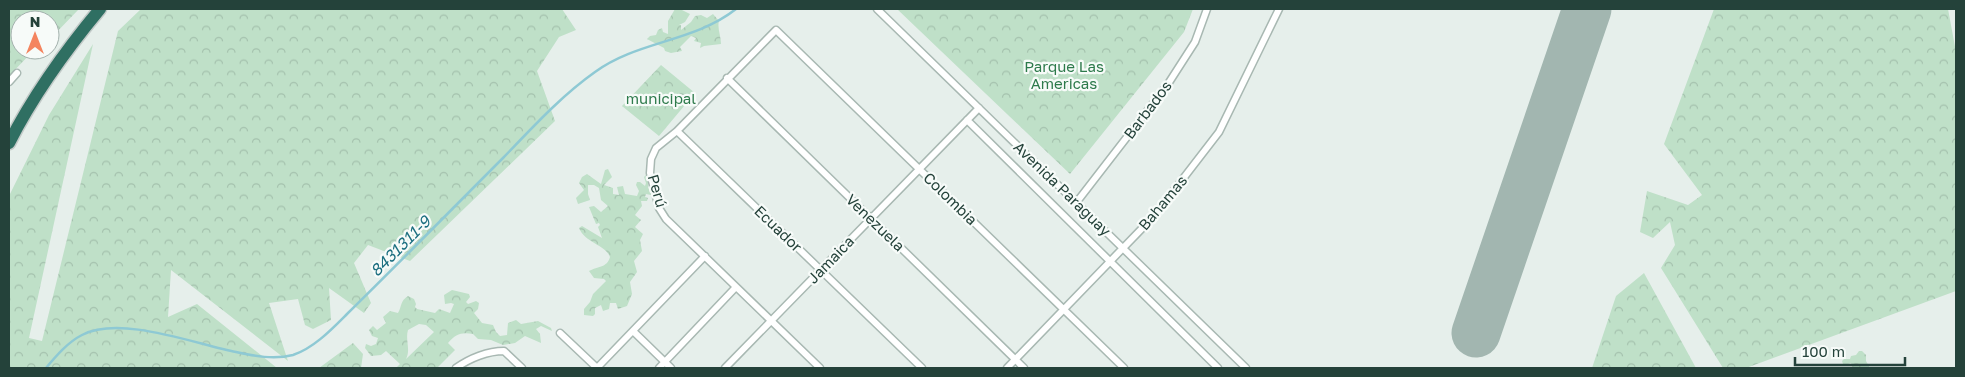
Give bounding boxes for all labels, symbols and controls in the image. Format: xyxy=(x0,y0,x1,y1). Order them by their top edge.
north arrow xyxy=(10,10,60,60)
text: N xyxy=(30,13,40,30)
park label: Parque Las Americas xyxy=(1024,57,1104,92)
street label: Barbados xyxy=(1119,77,1175,142)
park label: municipal xyxy=(626,89,696,107)
street label: Avenida Paraguay xyxy=(1010,137,1115,240)
street label: Colombia xyxy=(920,168,981,228)
street label: Bahamas xyxy=(1134,171,1190,233)
street label: Perú xyxy=(645,172,671,209)
street label: Venezuela xyxy=(843,190,909,255)
street label: Ecuador xyxy=(751,201,806,255)
water label: 8431311-9 xyxy=(366,211,435,280)
street label: Jamaica xyxy=(803,232,857,287)
scale bar xyxy=(1795,334,1905,366)
text: 100 m xyxy=(1802,342,1845,360)

